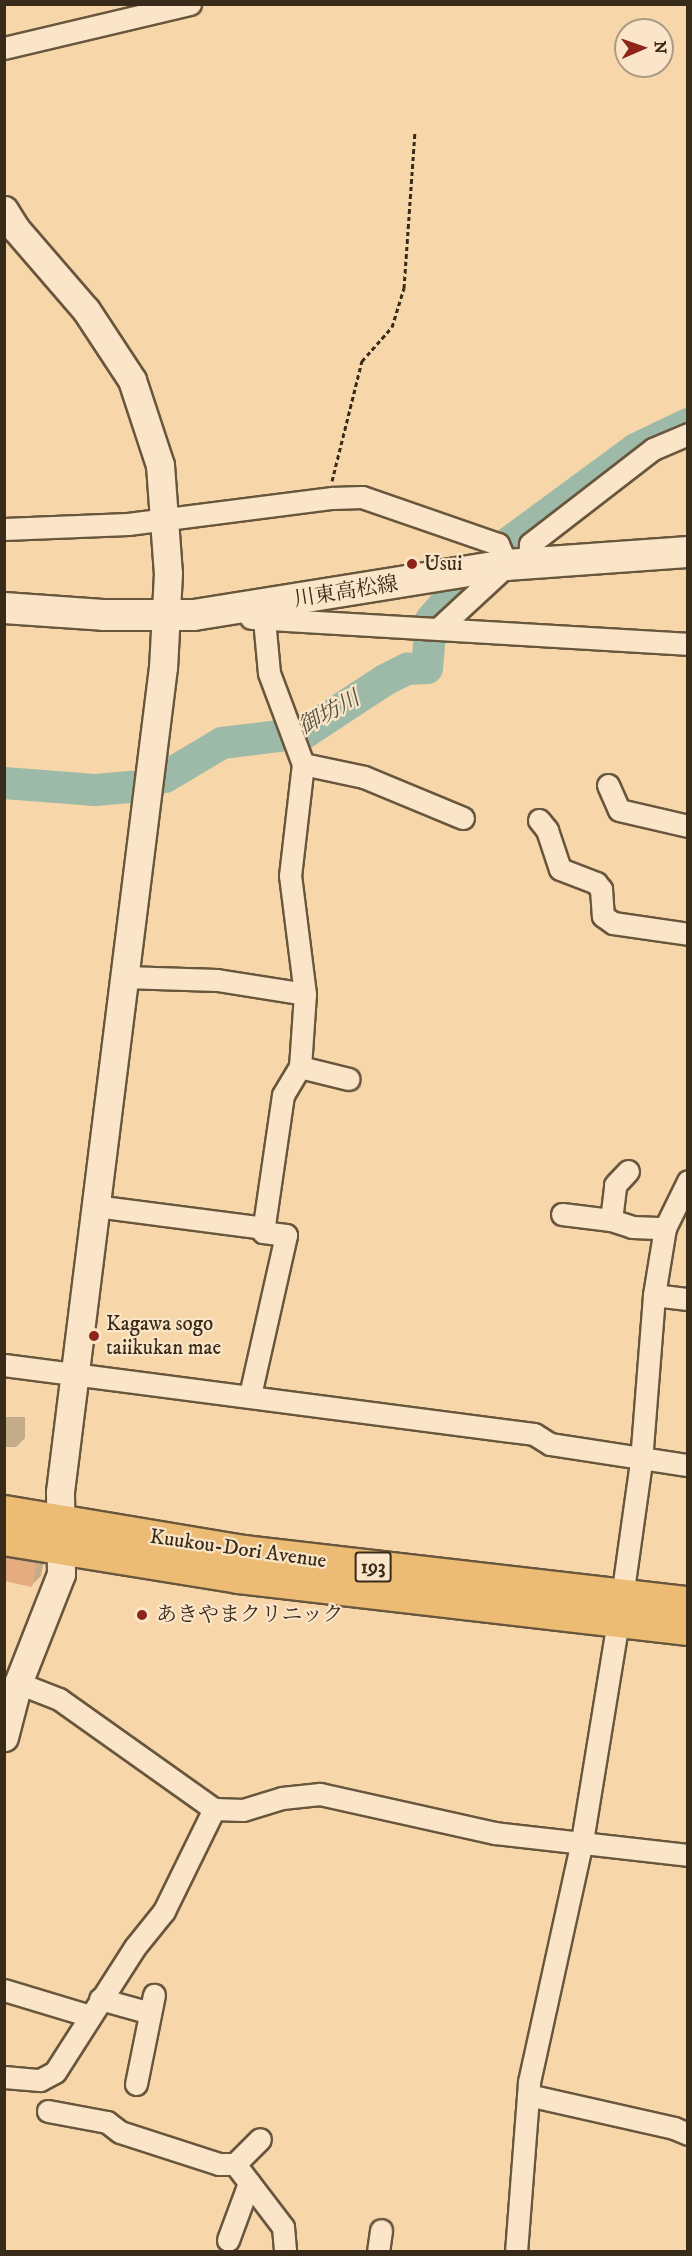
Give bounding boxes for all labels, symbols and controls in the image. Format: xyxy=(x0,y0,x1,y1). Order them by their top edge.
north arrow xyxy=(614,18,674,78)
text: N xyxy=(650,41,670,54)
place label: Usui xyxy=(424,551,462,577)
marker: Usui xyxy=(405,557,419,571)
street label: 川東高松線 xyxy=(292,571,400,613)
water label: 御坊川 xyxy=(294,685,364,741)
place label: Kagawa sogo taiikukan mae xyxy=(106,1311,221,1361)
marker: Kagawa sogo taiikukan mae xyxy=(87,1329,101,1343)
street label: Kuukou-Dori Avenue xyxy=(148,1524,328,1574)
road number: 193 xyxy=(354,1550,392,1584)
place label: あきやまクリニック xyxy=(156,1602,345,1628)
marker: あきやまクリニック xyxy=(133,1606,151,1624)

